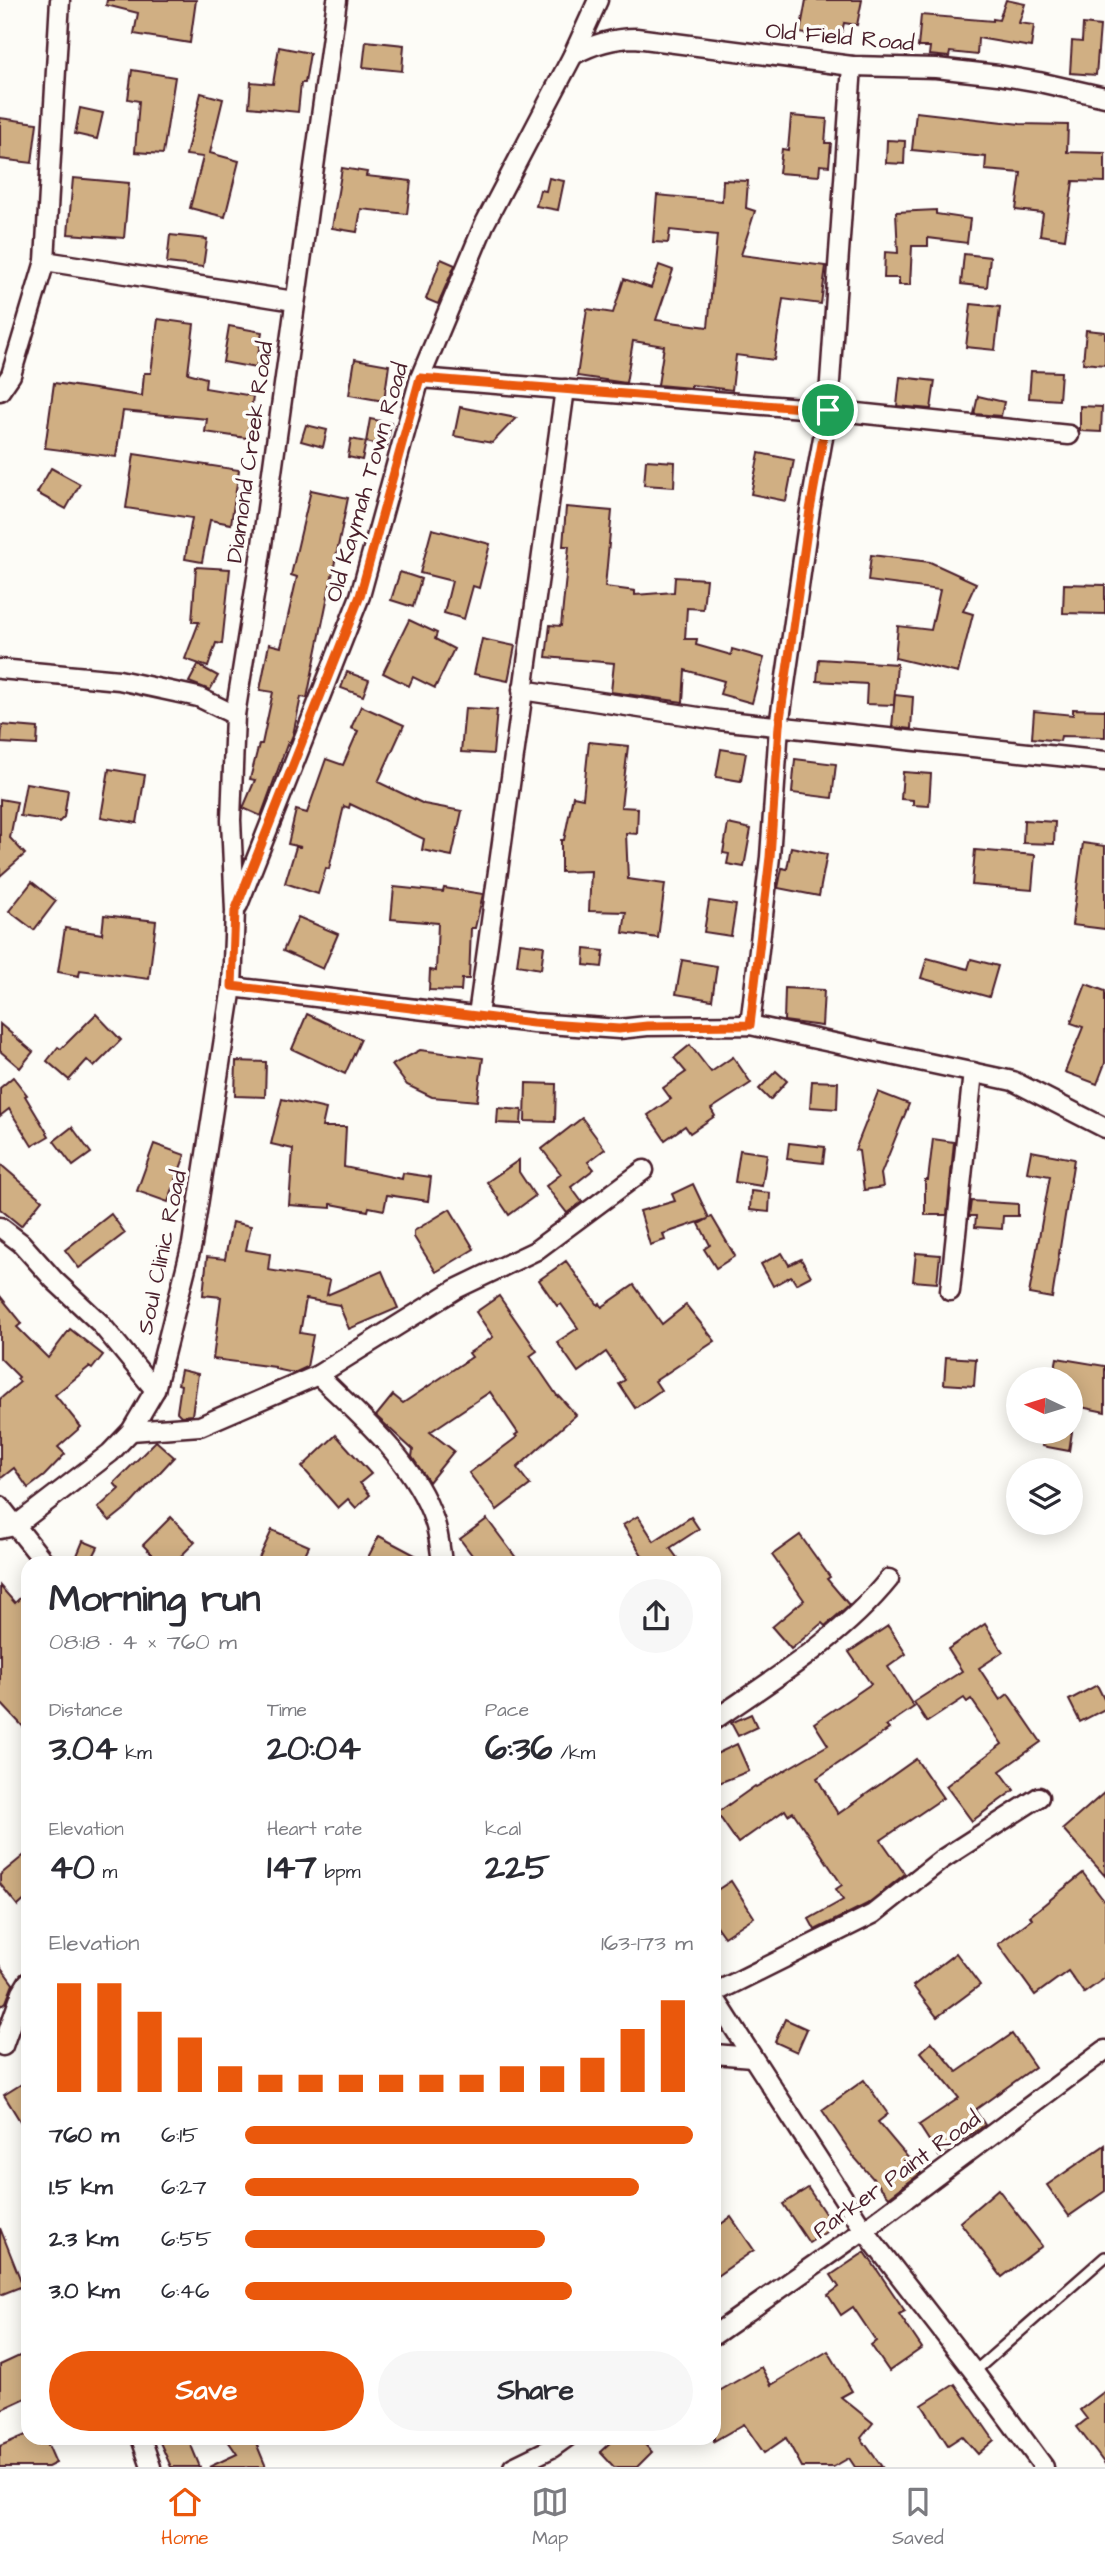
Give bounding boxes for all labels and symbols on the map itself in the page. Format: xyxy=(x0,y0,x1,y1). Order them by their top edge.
street label: Old Field Road xyxy=(764,15,916,59)
street label: Diamond Creek Road xyxy=(219,339,281,565)
street label: Old Kaymah Town Road xyxy=(317,359,418,606)
pin xyxy=(798,380,858,440)
street label: Soul Clinic Road xyxy=(129,1167,195,1337)
north arrow xyxy=(1006,1367,1083,1444)
street label: Parker Paint Road xyxy=(806,2103,987,2247)

